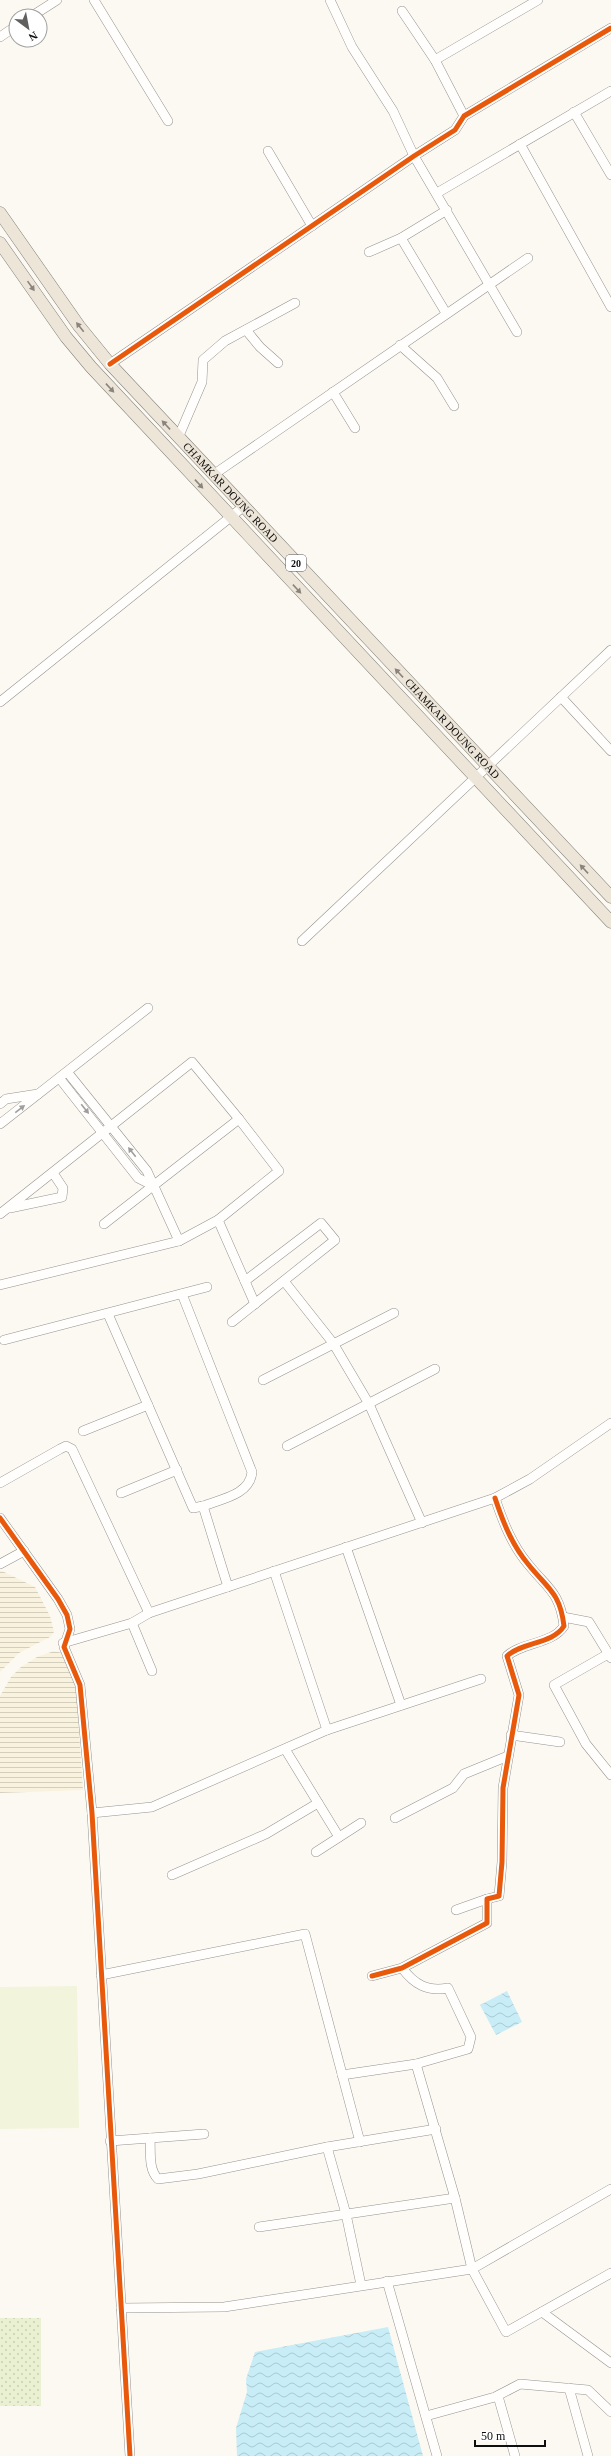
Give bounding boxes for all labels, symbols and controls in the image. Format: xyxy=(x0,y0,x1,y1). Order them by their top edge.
north arrow xyxy=(8,8,48,48)
text: N xyxy=(27,29,40,44)
one-way arrow xyxy=(27,281,35,291)
one-way arrow xyxy=(76,322,85,333)
one-way arrow xyxy=(106,383,115,393)
one-way arrow xyxy=(161,420,171,430)
street label: CHAMKAR DOUNG ROAD xyxy=(181,440,280,545)
one-way arrow xyxy=(194,479,203,489)
road number: 20 xyxy=(286,555,306,571)
one-way arrow xyxy=(293,583,302,594)
one-way arrow xyxy=(395,668,404,677)
street label: CHAMKAR DOUNG ROAD xyxy=(403,676,502,781)
one-way arrow xyxy=(579,864,589,874)
one-way arrow xyxy=(81,1104,89,1114)
one-way arrow xyxy=(14,1105,25,1113)
one-way arrow xyxy=(128,1147,137,1158)
scale bar xyxy=(475,2422,545,2448)
text: 50 m xyxy=(481,2429,506,2443)

